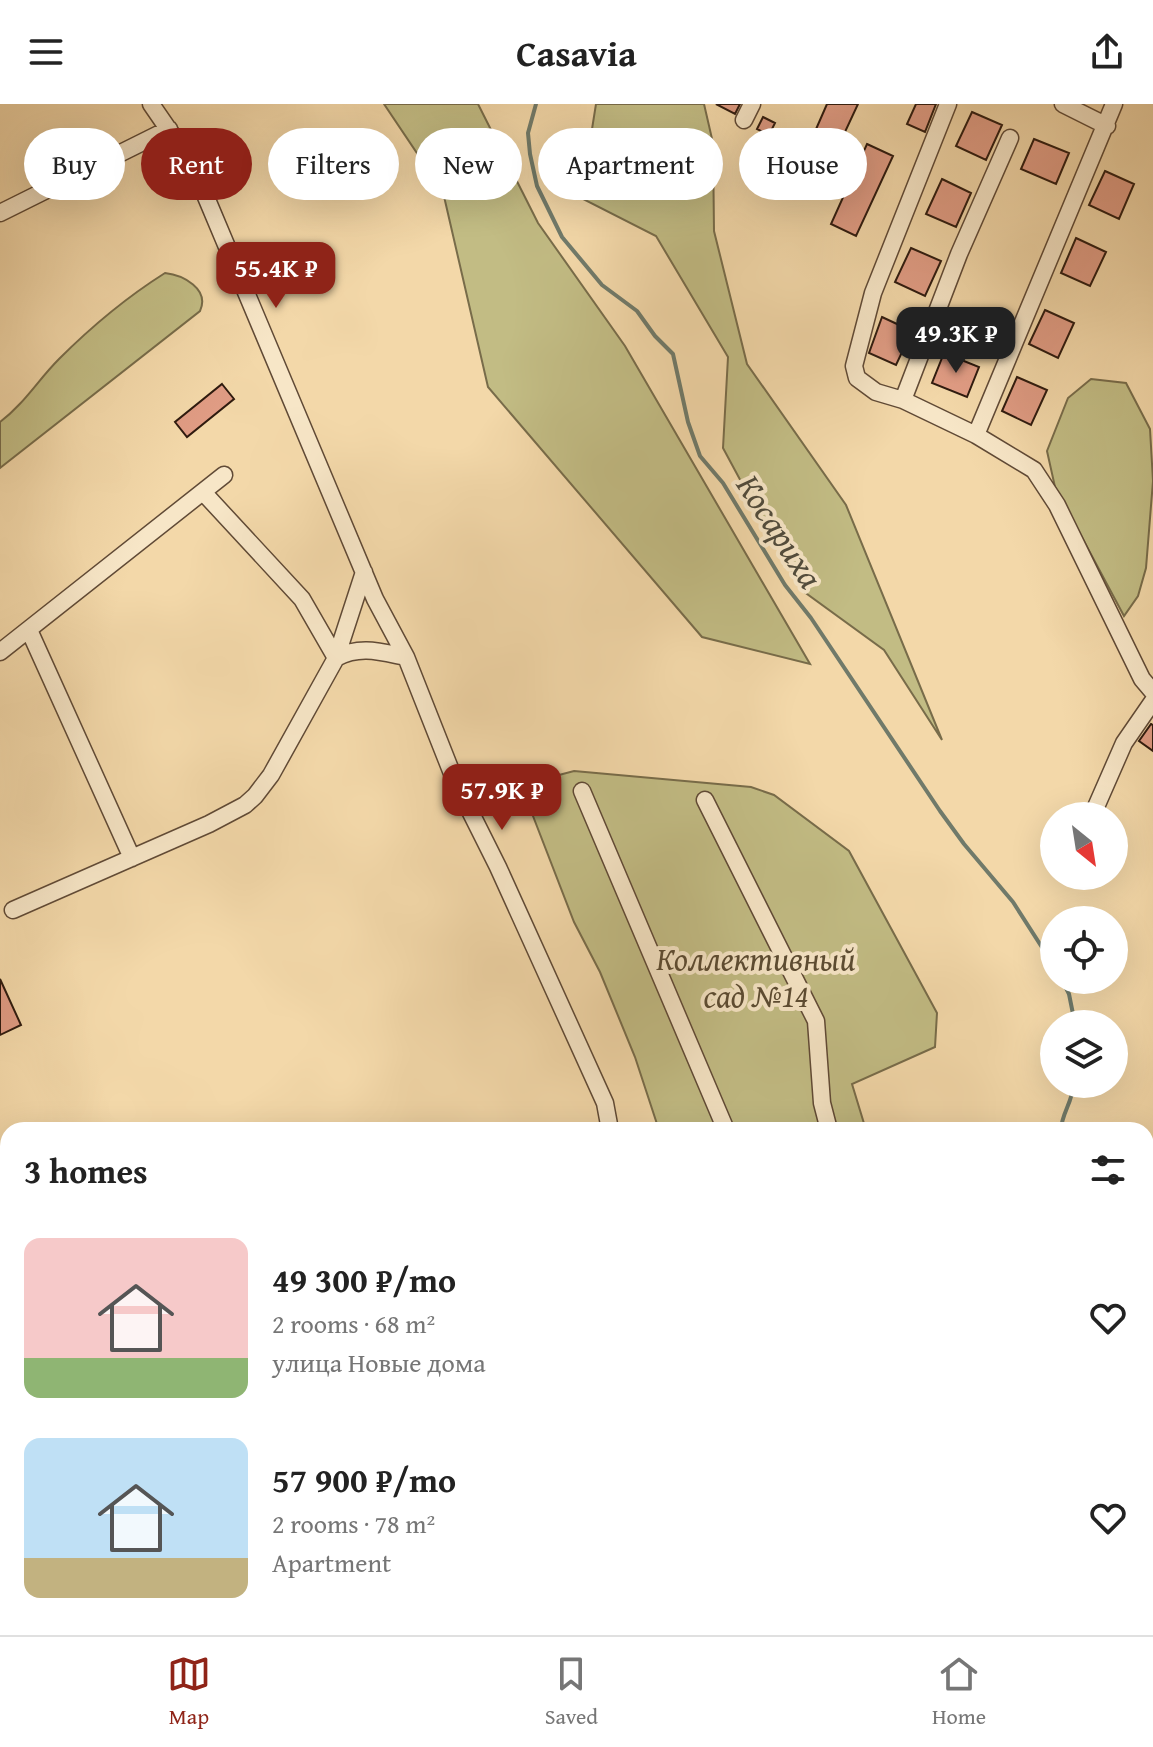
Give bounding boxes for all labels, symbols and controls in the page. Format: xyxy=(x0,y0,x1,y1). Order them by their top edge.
text: Casavia xyxy=(516,26,637,79)
icon: menu xyxy=(24,30,68,74)
icon: share xyxy=(1085,30,1129,74)
chip: Buy xyxy=(24,128,125,200)
chip: Rent xyxy=(141,128,252,200)
chip: Filters xyxy=(268,128,399,200)
chip: New xyxy=(415,128,522,200)
chip: Apartment xyxy=(538,128,723,200)
chip: House xyxy=(739,128,867,200)
pin: 55.4K ₽ xyxy=(202,242,350,310)
text: 55.4K ₽ xyxy=(234,248,318,287)
pin: 49.3K ₽ xyxy=(882,307,1030,375)
text: 49.3K ₽ xyxy=(914,313,998,352)
water label: Косариха xyxy=(725,464,836,598)
pin: 57.9K ₽ xyxy=(428,764,576,832)
text: 57.9K ₽ xyxy=(460,770,544,809)
north arrow xyxy=(1040,802,1128,890)
map controls xyxy=(1040,802,1128,1098)
button: locate xyxy=(1040,906,1128,994)
park label: Коллективный сад №14 xyxy=(656,935,856,1019)
button: layers xyxy=(1040,1010,1128,1098)
text: 3 homes xyxy=(24,1146,148,1195)
icon: filters xyxy=(1086,1148,1130,1192)
text: 49 300 ₽/mo xyxy=(272,1255,456,1304)
icon: home xyxy=(88,1270,184,1366)
icon: heart xyxy=(1086,1296,1130,1340)
text: 2 rooms · 68 m² xyxy=(272,1304,435,1343)
text: улица Новые дома xyxy=(272,1343,486,1382)
text: 57 900 ₽/mo xyxy=(272,1455,456,1504)
icon: home xyxy=(88,1470,184,1566)
icon: heart xyxy=(1086,1496,1130,1540)
text: 2 rooms · 78 m² xyxy=(272,1504,435,1543)
text: Apartment xyxy=(272,1543,391,1582)
tab: Map xyxy=(167,1652,211,1732)
tab: Saved xyxy=(545,1652,598,1732)
tab: Home xyxy=(932,1652,986,1732)

